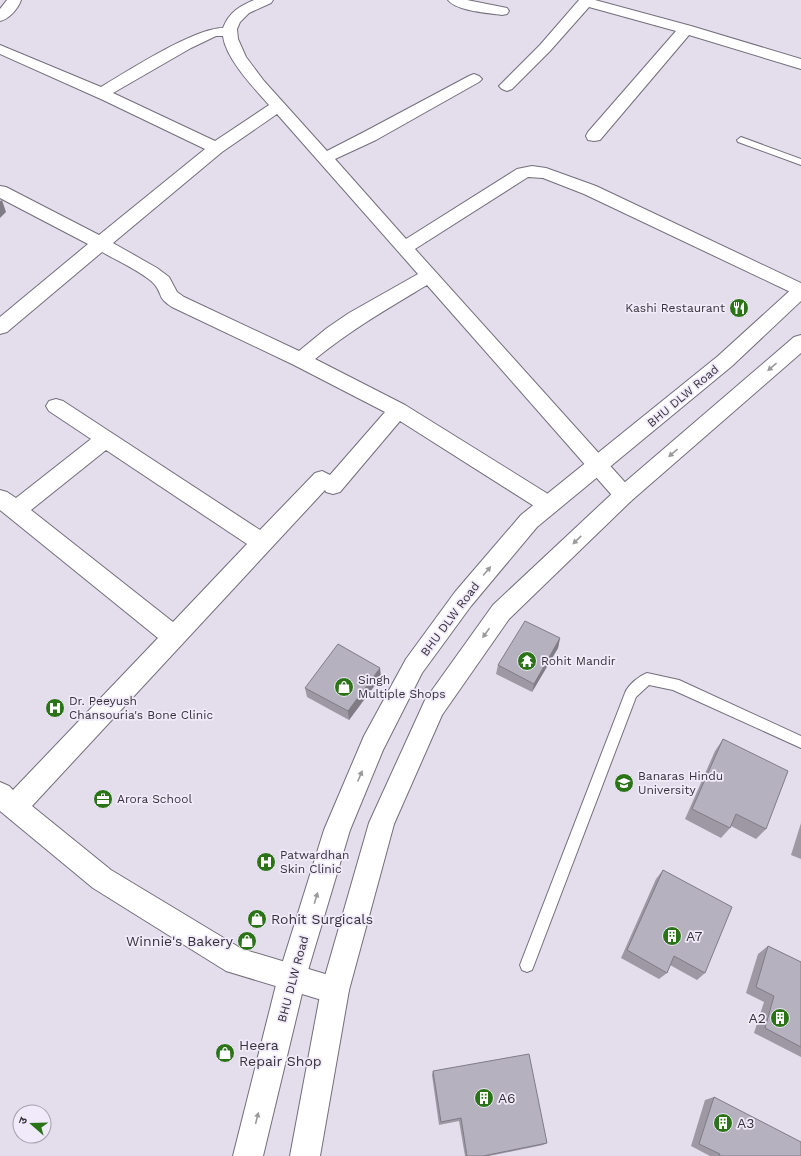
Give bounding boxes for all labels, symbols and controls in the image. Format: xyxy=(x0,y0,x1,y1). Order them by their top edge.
restaurant icon: Kashi Restaurant xyxy=(728,297,750,319)
place label: Kashi Restaurant xyxy=(625,301,725,315)
street label: BHU DLW Road xyxy=(644,362,722,430)
one-way arrow xyxy=(766,363,777,372)
one-way arrow xyxy=(668,448,679,457)
one-way arrow xyxy=(572,535,582,545)
one-way arrow xyxy=(482,566,491,576)
street label: BHU DLW Road xyxy=(418,579,482,659)
one-way arrow xyxy=(482,627,491,638)
temple icon: Rohit Mandir xyxy=(516,650,538,672)
place label: Rohit Mandir xyxy=(541,654,616,668)
place label: Singh Multiple Shops xyxy=(358,673,446,701)
shop icon: Singh Multiple Shops xyxy=(333,676,355,698)
place label: Dr. Peeyush Chansouria's Bone Clinic xyxy=(69,694,213,722)
hospital icon: Dr. Peeyush Chansouria's Bone Clinic xyxy=(44,697,66,719)
place label: Banaras Hindu University xyxy=(638,769,723,797)
one-way arrow xyxy=(357,770,363,781)
school or university icon: Banaras Hindu University xyxy=(613,772,635,794)
office icon: Arora School xyxy=(92,788,114,810)
place label: Arora School xyxy=(117,792,192,806)
place label: Patwardhan Skin Clinic xyxy=(280,848,349,876)
hospital icon: Patwardhan Skin Clinic xyxy=(255,851,277,873)
one-way arrow xyxy=(313,892,319,904)
shop icon: Rohit Surgicals xyxy=(246,908,268,930)
place label: Rohit Surgicals xyxy=(271,911,373,927)
building icon: A7 xyxy=(661,925,683,947)
place label: A7 xyxy=(686,928,702,944)
shop icon: Winnie's Bakery xyxy=(236,930,258,952)
place label: Winnie's Bakery xyxy=(126,933,234,949)
street label: BHU DLW Road xyxy=(275,934,311,1024)
building icon: A2 xyxy=(769,1007,791,1029)
place label: A2 xyxy=(749,1010,766,1026)
place label: Heera Repair Shop xyxy=(239,1037,322,1069)
shop icon: Heera Repair Shop xyxy=(214,1042,236,1064)
building icon: A6 xyxy=(473,1087,495,1109)
place label: A6 xyxy=(498,1090,516,1106)
north arrow xyxy=(12,1104,52,1144)
one-way arrow xyxy=(255,1112,261,1124)
building icon: A3 xyxy=(712,1112,734,1134)
text: उ xyxy=(16,1115,30,1126)
place label: A3 xyxy=(737,1115,754,1131)

